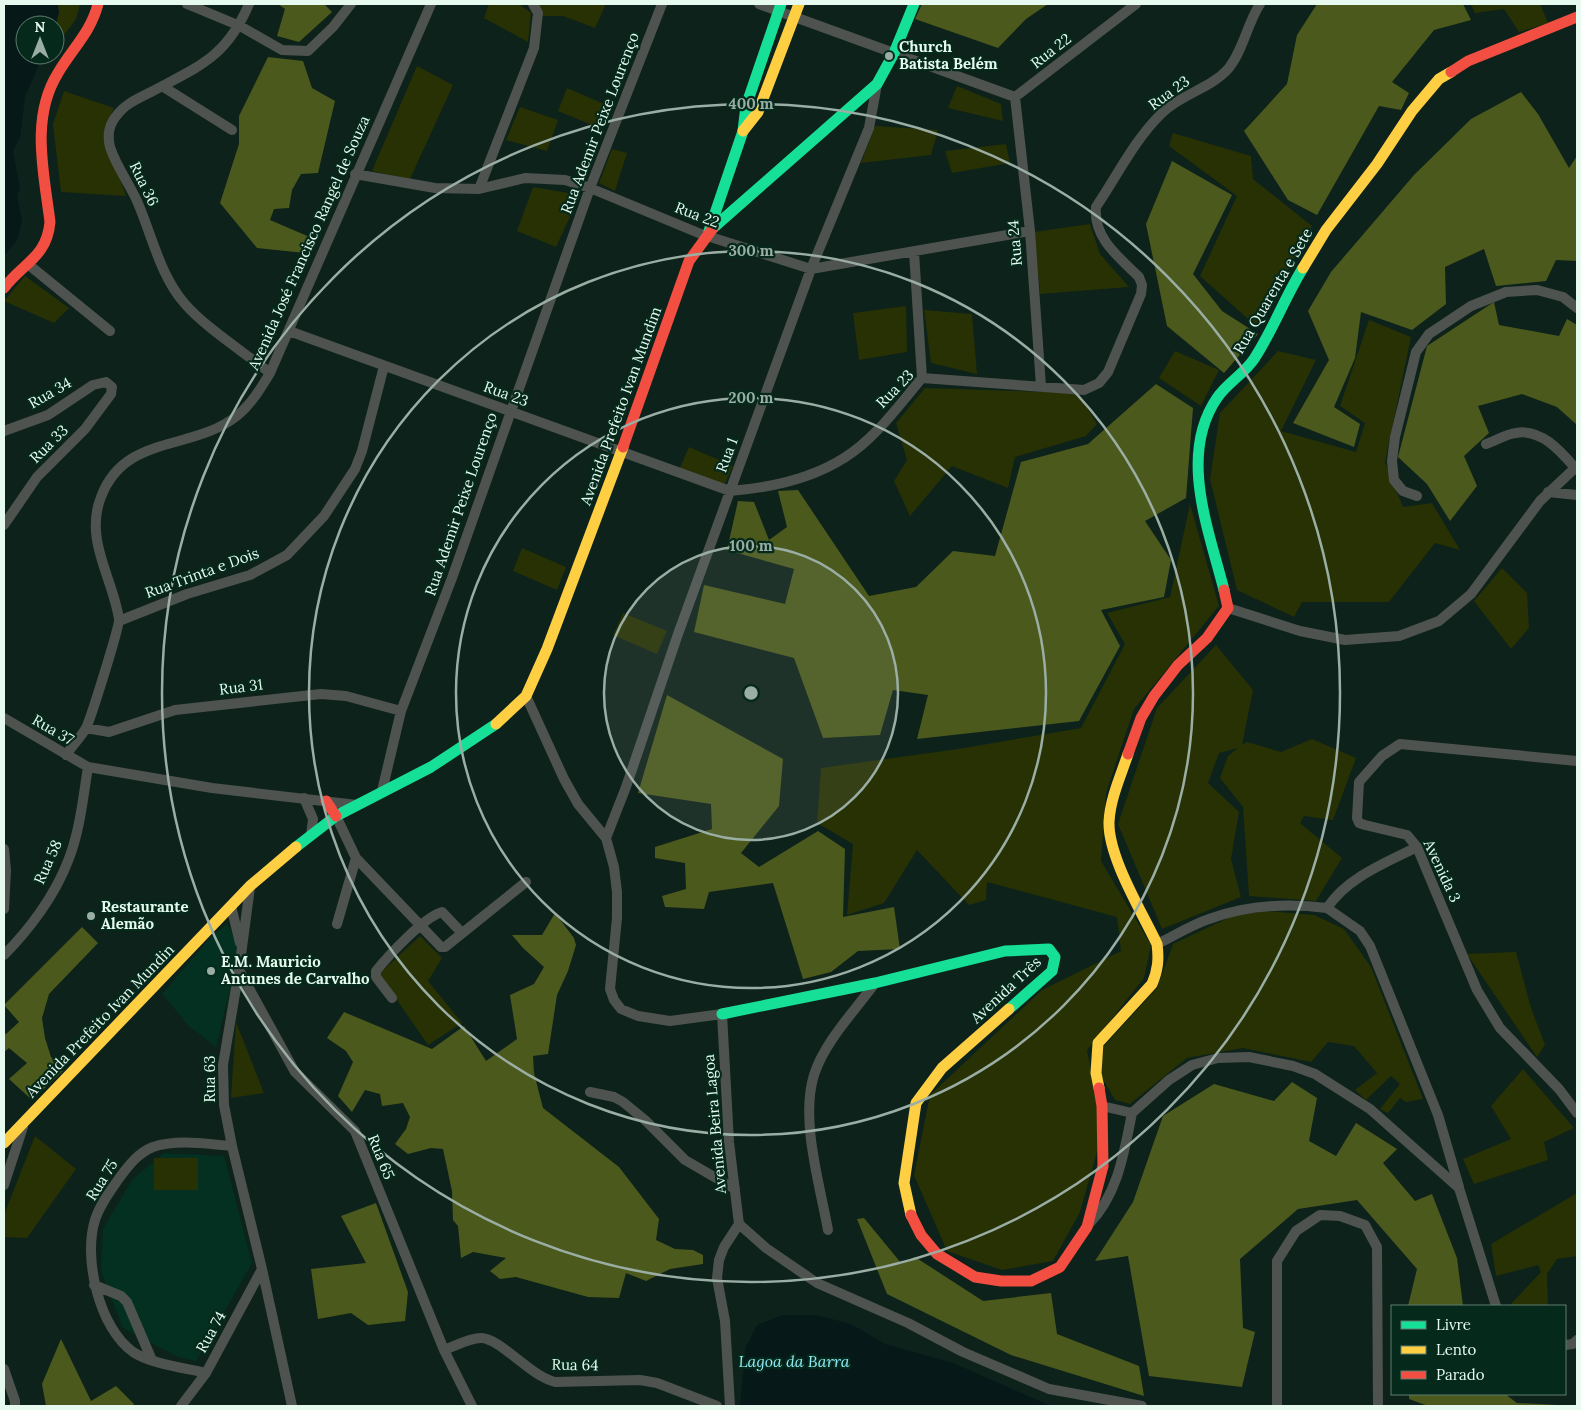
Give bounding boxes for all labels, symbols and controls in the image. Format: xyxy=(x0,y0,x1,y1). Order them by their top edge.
north arrow xyxy=(15,15,65,65)
text: N xyxy=(35,18,46,36)
street label: Rua Ademir Peixe Lourenço xyxy=(556,29,643,216)
street label: Rua 22 xyxy=(1027,29,1075,72)
place label: Church Batista Belém xyxy=(899,37,998,73)
marker: Church Batista Belém xyxy=(883,50,895,62)
street label: Rua 23 xyxy=(1144,71,1193,114)
text: 400 m xyxy=(728,94,774,113)
street label: Avenida José Francisco Rangel de Souza xyxy=(243,112,374,374)
street label: Rua 36 xyxy=(126,158,163,209)
street label: Rua 22 xyxy=(672,197,722,232)
street label: Rua 24 xyxy=(1003,219,1026,267)
street label: Rua Quarenta e Sete xyxy=(1229,224,1316,357)
text: 300 m xyxy=(728,241,774,260)
street label: Avenida Prefeito Ivan Mundim xyxy=(575,304,665,509)
street label: Rua 23 xyxy=(872,365,918,412)
street label: Rua 34 xyxy=(25,373,75,412)
street label: Rua 23 xyxy=(481,377,531,410)
text: 200 m xyxy=(729,388,774,407)
street label: Rua Ademir Peixe Lourenço xyxy=(420,410,501,598)
street label: Rua 33 xyxy=(25,420,72,467)
street label: Rua 1 xyxy=(712,435,742,475)
text: 100 m xyxy=(730,536,773,555)
street label: Rua Trinta e Dois xyxy=(142,543,261,602)
street label: Rua 31 xyxy=(218,674,264,699)
centre of rings xyxy=(742,684,760,702)
street label: Rua 37 xyxy=(29,710,78,749)
street label: Avenida 3 xyxy=(1419,835,1465,905)
street label: Rua 58 xyxy=(29,837,66,887)
place label: Restaurante Alemão xyxy=(101,897,188,933)
marker: Restaurante Alemão xyxy=(85,910,97,922)
street label: Avenida Prefeito Ivan Mundin xyxy=(21,940,178,1102)
place label: E.M. Mauricio Antunes de Carvalho xyxy=(221,952,370,988)
street label: Avenida Três xyxy=(966,952,1045,1028)
marker: E.M. Mauricio Antunes de Carvalho xyxy=(205,965,217,977)
street label: Avenida Beira Lagoa xyxy=(699,1053,730,1196)
street label: Rua 63 xyxy=(200,1055,219,1103)
street label: Rua 65 xyxy=(364,1132,399,1182)
street label: Rua 75 xyxy=(82,1156,122,1204)
legend xyxy=(1391,1305,1566,1395)
street label: Rua 74 xyxy=(191,1308,230,1356)
text: Livre xyxy=(1436,1315,1471,1334)
text: Lento xyxy=(1436,1340,1477,1359)
water label: Lagoa da Barra xyxy=(738,1351,850,1371)
street label: Rua 64 xyxy=(551,1355,599,1374)
text: Parado xyxy=(1436,1365,1485,1384)

